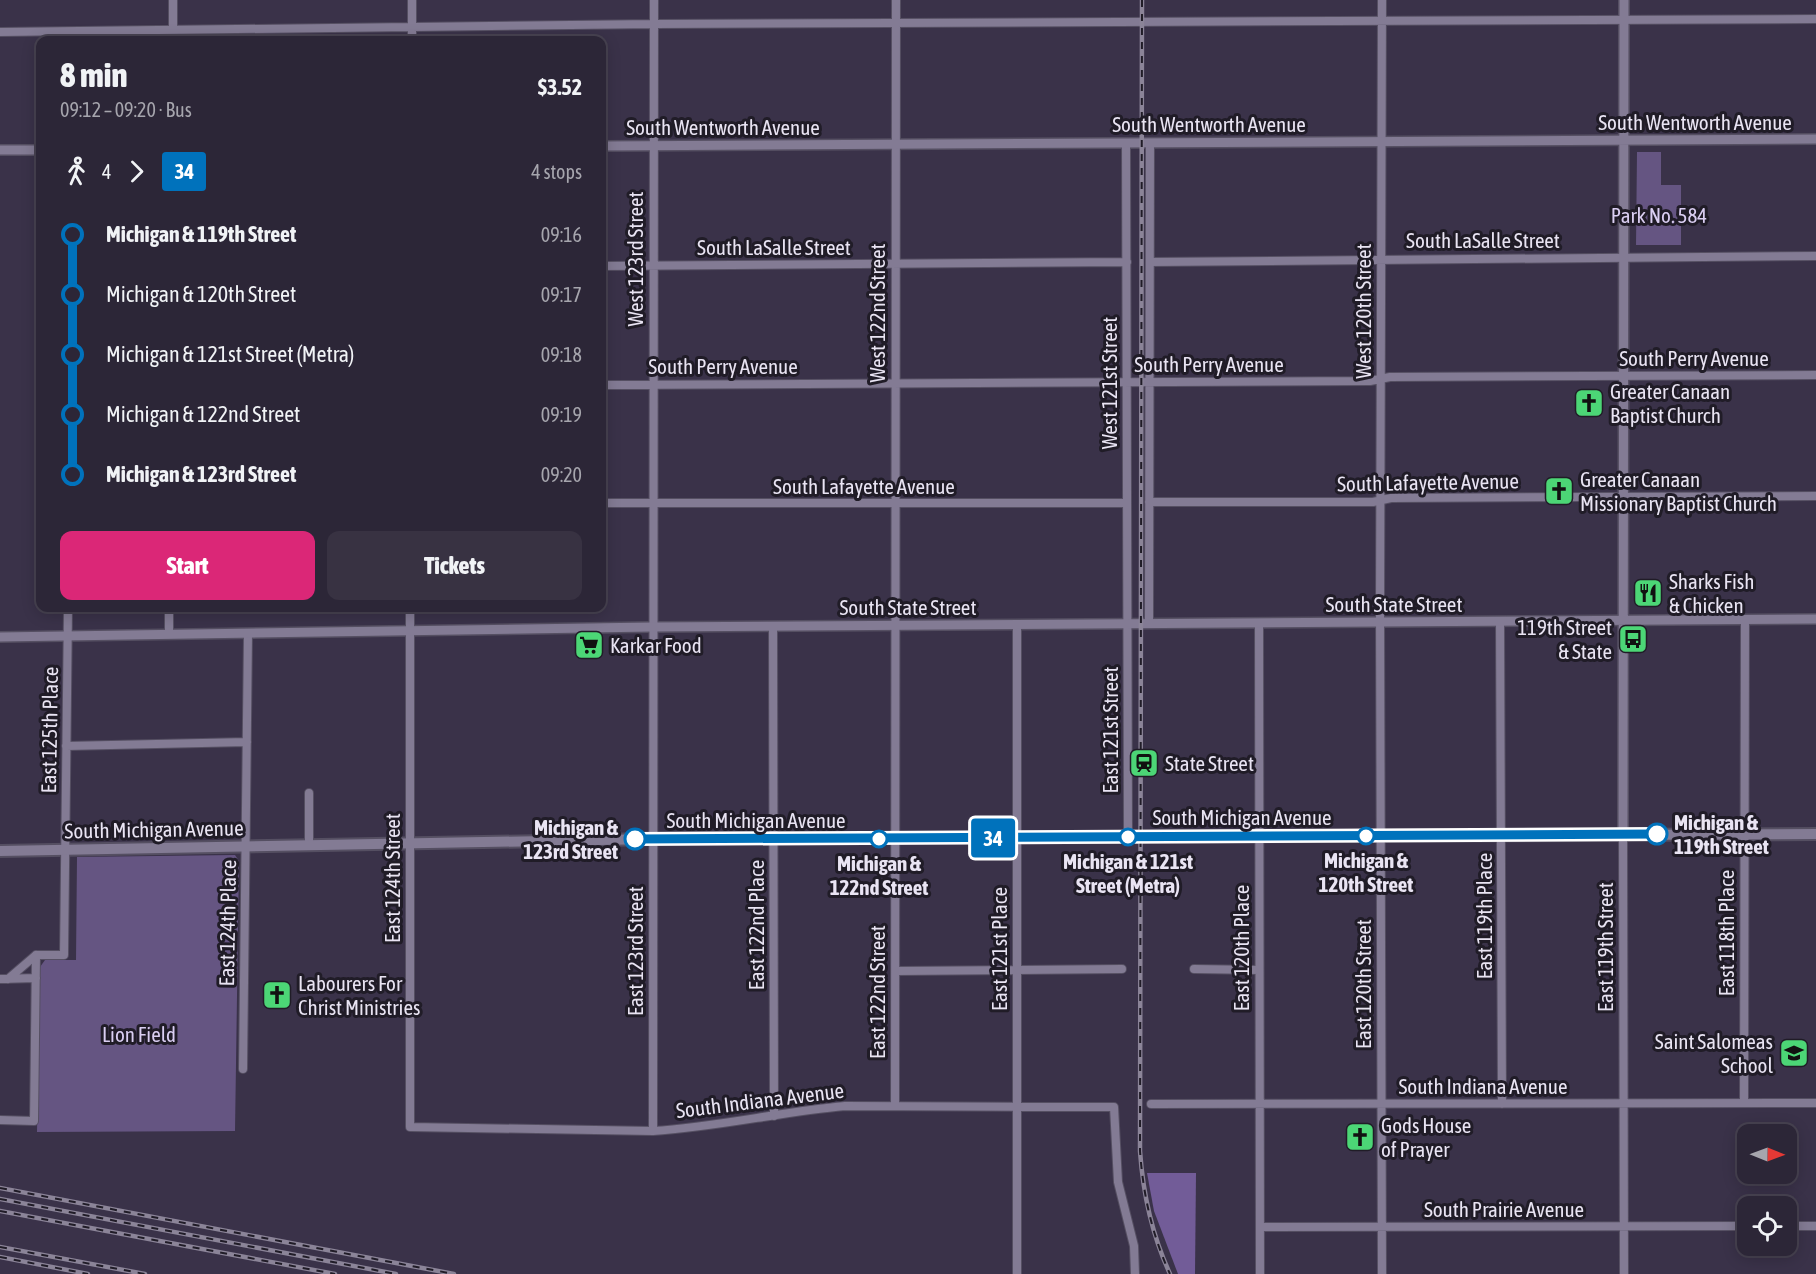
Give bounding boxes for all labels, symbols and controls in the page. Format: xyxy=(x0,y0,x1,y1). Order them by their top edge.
text: 8 min xyxy=(60,56,127,94)
text: $3.52 xyxy=(538,74,582,100)
text: 09:12 – 09:20 · Bus xyxy=(60,98,192,121)
street label: South Wentworth Avenue xyxy=(1598,110,1792,134)
street label: South Wentworth Avenue xyxy=(1112,112,1306,136)
street label: South Wentworth Avenue xyxy=(626,115,820,139)
icon: walk xyxy=(60,155,93,188)
icon: forward xyxy=(120,155,153,188)
text: 34 xyxy=(174,159,194,183)
text: 4 xyxy=(102,160,111,183)
text: 4 stops xyxy=(531,160,582,183)
street label: West 123rd Street xyxy=(623,191,647,327)
park label: Park No. 584 xyxy=(1611,203,1707,227)
text: Michigan & 119th Street xyxy=(106,221,296,247)
text: 09:16 xyxy=(541,223,582,246)
street label: South LaSalle Street xyxy=(1406,228,1560,252)
street label: South LaSalle Street xyxy=(697,235,851,259)
street label: West 122nd Street xyxy=(865,243,889,383)
street label: West 120th Street xyxy=(1351,243,1375,379)
text: Michigan & 120th Street xyxy=(106,281,296,307)
text: 09:17 xyxy=(541,283,582,306)
street label: West 121st Street xyxy=(1097,317,1121,449)
text: Michigan & 121st Street (Metra) xyxy=(106,341,354,367)
text: 09:18 xyxy=(541,343,582,366)
street label: South Perry Avenue xyxy=(1619,346,1769,370)
street label: South Perry Avenue xyxy=(1134,352,1284,376)
street label: South Perry Avenue xyxy=(648,354,798,378)
place label: Greater Canaan Baptist Church xyxy=(1610,379,1730,427)
church icon: Greater Canaan Baptist Church xyxy=(1573,387,1605,419)
text: Michigan & 122nd Street xyxy=(106,401,300,427)
text: 09:19 xyxy=(541,403,582,426)
text: Michigan & 123rd Street xyxy=(106,461,296,487)
text: 09:20 xyxy=(541,463,582,486)
place label: Greater Canaan Missionary Baptist Church xyxy=(1580,467,1777,515)
street label: South Lafayette Avenue xyxy=(1337,468,1519,496)
street label: South Lafayette Avenue xyxy=(773,474,955,498)
church icon: Greater Canaan Missionary Baptist Church xyxy=(1543,475,1575,507)
button: Start xyxy=(60,531,315,600)
button: Tickets xyxy=(327,531,582,600)
place label: Sharks Fish & Chicken xyxy=(1669,569,1754,617)
restaurant icon: Sharks Fish & Chicken xyxy=(1632,577,1664,609)
street label: South State Street xyxy=(1326,592,1462,616)
street label: South State Street xyxy=(840,595,976,619)
place label: 119th Street & State xyxy=(1517,615,1612,663)
bus stop icon: 119th Street & State xyxy=(1617,623,1649,655)
supermarket icon: Karkar Food xyxy=(573,629,605,661)
place label: Karkar Food xyxy=(610,633,702,657)
street label: East 125th Place xyxy=(36,666,62,794)
street label: East 121st Street xyxy=(1098,666,1122,794)
station icon: State Street xyxy=(1128,747,1160,779)
place label: State Street xyxy=(1165,751,1254,775)
street label: South Michigan Avenue xyxy=(1152,805,1332,829)
street label: South Michigan Avenue xyxy=(666,808,846,832)
place label: Michigan & 119th Street xyxy=(1674,810,1769,858)
street label: East 124th Street xyxy=(380,813,404,943)
street label: South Michigan Avenue xyxy=(64,815,244,843)
place label: Michigan & 123rd Street xyxy=(523,815,619,863)
line badge: 34 xyxy=(966,818,1020,858)
marker: Michigan & 119th Street xyxy=(1646,823,1668,845)
text: 34 xyxy=(983,826,1003,850)
marker: Michigan & 120th Street xyxy=(1357,827,1375,845)
marker: Michigan & 123rd Street xyxy=(624,828,646,850)
marker: Michigan & 121st Street (Metra) xyxy=(1119,828,1137,846)
marker: Michigan & 122nd Street xyxy=(870,830,888,848)
place label: Michigan & 120th Street xyxy=(1319,848,1413,896)
place label: Michigan & 121st Street (Metra) xyxy=(1063,849,1193,897)
place label: Michigan & 122nd Street xyxy=(830,851,928,899)
street label: East 119th Place xyxy=(1472,853,1496,979)
street label: East 124th Place xyxy=(214,859,240,987)
street label: East 122nd Place xyxy=(744,860,768,990)
street label: East 118th Place xyxy=(1714,870,1738,996)
street label: East 119th Street xyxy=(1593,882,1617,1012)
street label: East 120th Place xyxy=(1229,885,1253,1011)
street label: East 123rd Street xyxy=(623,886,647,1016)
street label: East 121st Place xyxy=(987,887,1011,1011)
street label: East 120th Street xyxy=(1351,919,1375,1049)
street label: East 122nd Street xyxy=(865,925,889,1059)
place label: Labourers For Christ Ministries xyxy=(298,971,420,1019)
church icon: Labourers For Christ Ministries xyxy=(261,979,293,1011)
park label: Lion Field xyxy=(102,1022,176,1046)
place label: Saint Salomeas School xyxy=(1655,1029,1773,1077)
school or university icon: Saint Salomeas School xyxy=(1778,1037,1810,1069)
street label: South Indiana Avenue xyxy=(1399,1074,1568,1098)
street label: South Indiana Avenue xyxy=(675,1078,845,1122)
place label: Gods House of Prayer xyxy=(1381,1113,1471,1161)
church icon: Gods House of Prayer xyxy=(1344,1121,1376,1153)
north arrow xyxy=(1737,1124,1797,1184)
map controls xyxy=(1737,1124,1797,1256)
button: locate xyxy=(1737,1196,1797,1256)
street label: South Prairie Avenue xyxy=(1424,1197,1584,1221)

